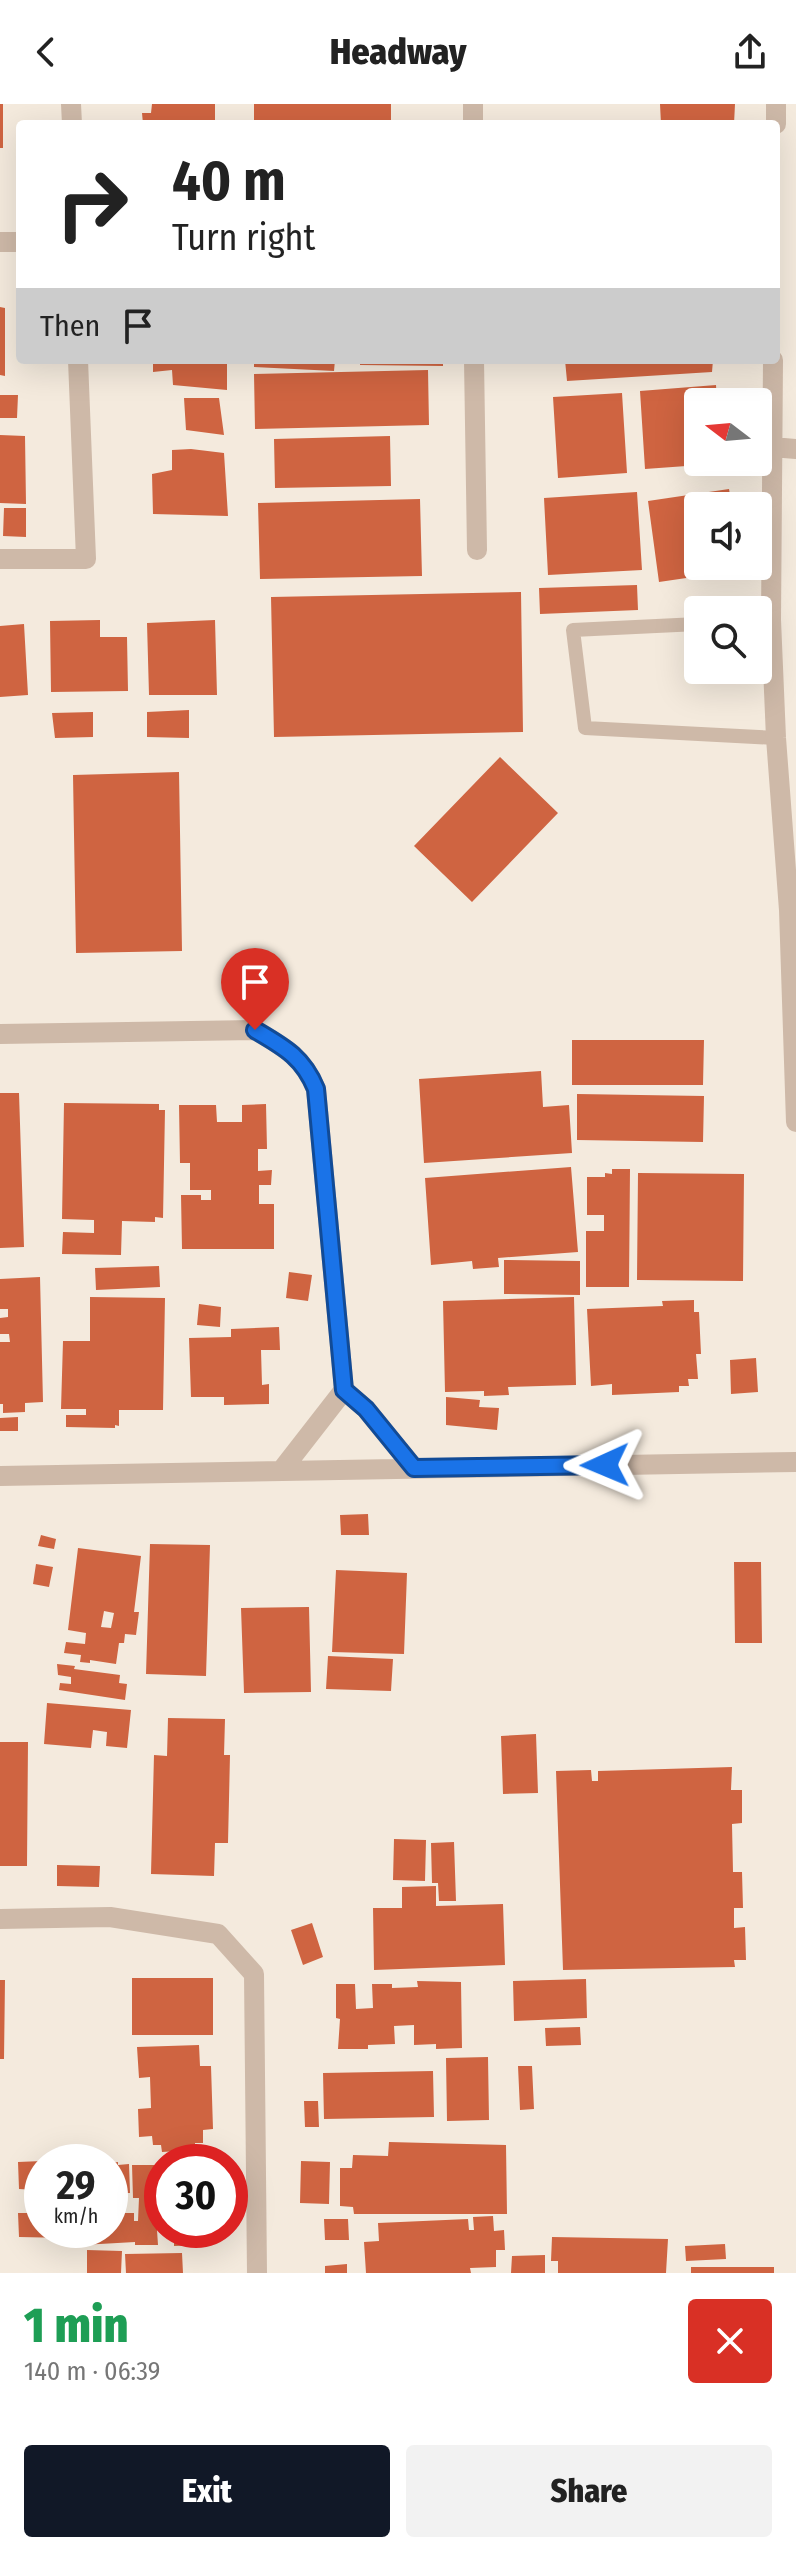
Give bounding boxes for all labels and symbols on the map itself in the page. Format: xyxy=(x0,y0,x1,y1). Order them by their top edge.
north arrow xyxy=(684,388,772,476)
pin xyxy=(221,948,289,1030)
position arrow xyxy=(563,1423,647,1507)
speed limit sign: 30 xyxy=(144,2144,248,2248)

